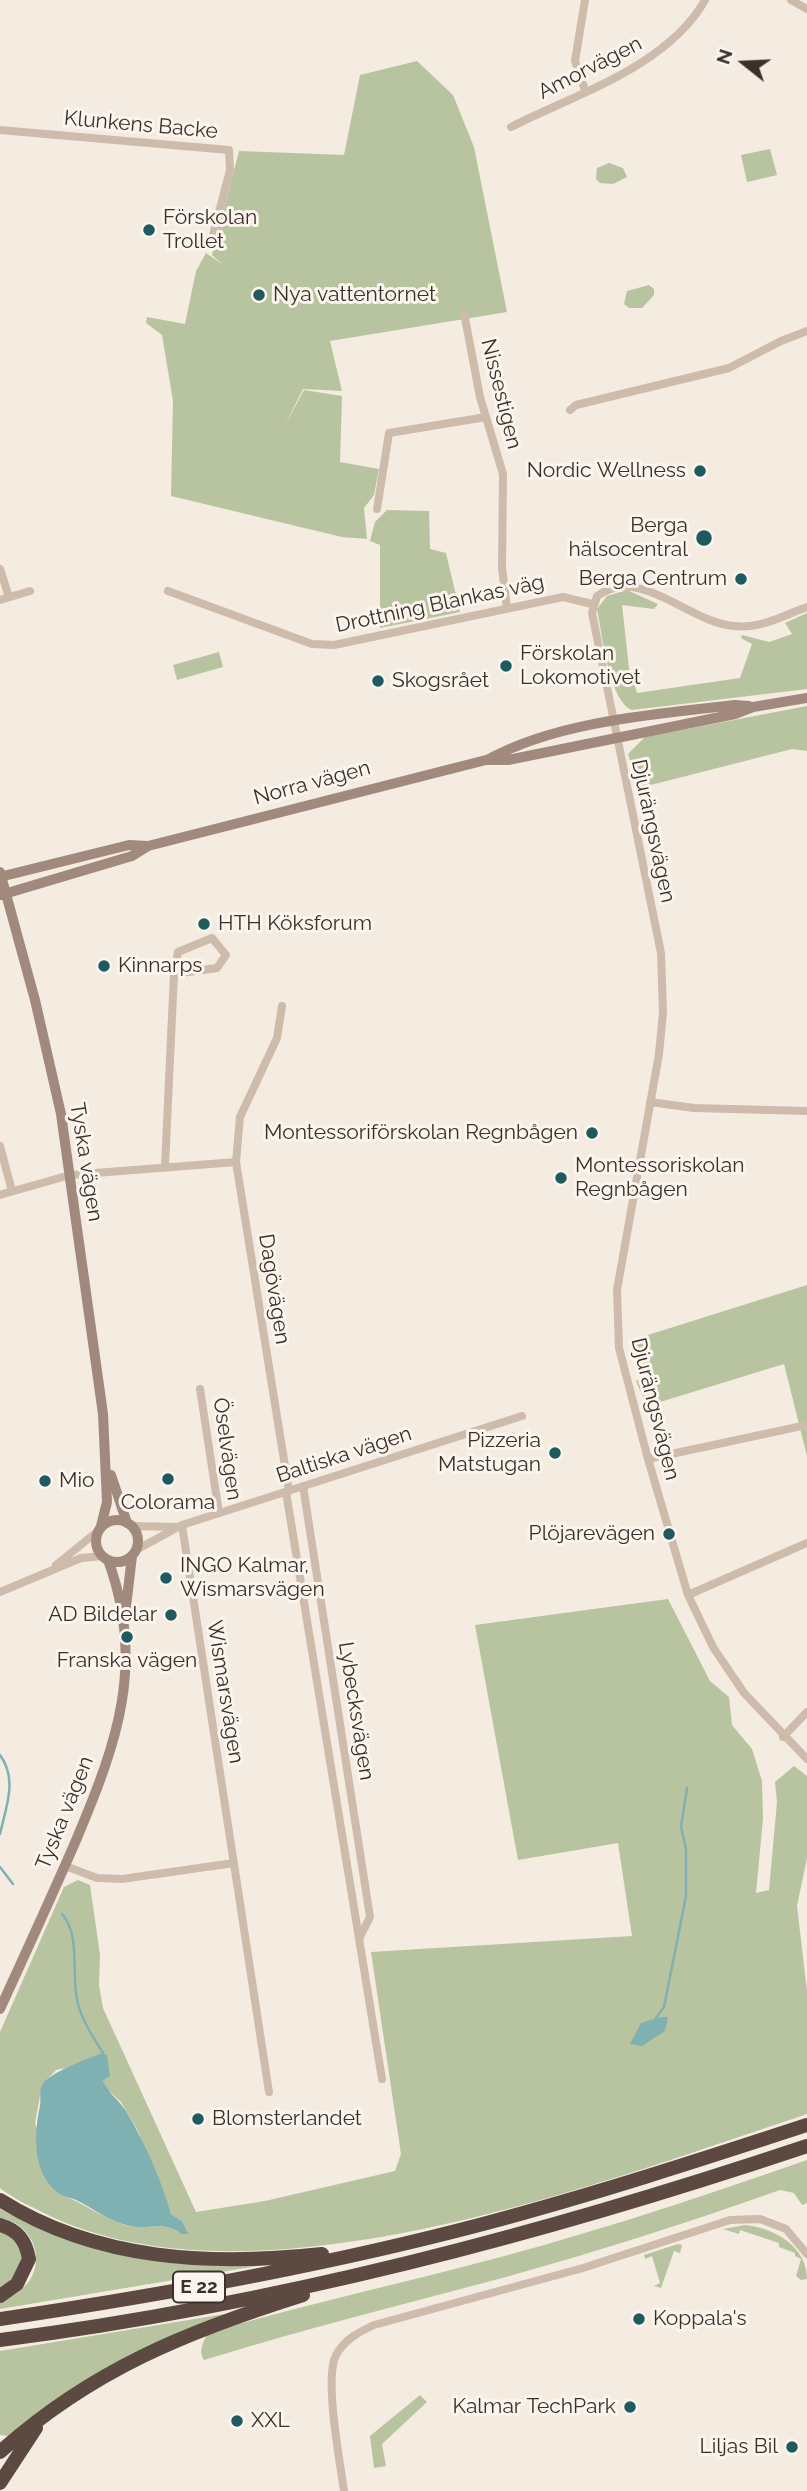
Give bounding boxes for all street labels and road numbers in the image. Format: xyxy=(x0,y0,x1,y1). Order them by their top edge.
street label: Amorvägen xyxy=(534,31,646,105)
street label: Klunkens Backe xyxy=(63,106,219,144)
street label: Nissestigen xyxy=(475,336,527,452)
street label: Drottning Blankas väg xyxy=(333,570,547,638)
street label: Norra vägen xyxy=(251,755,373,811)
street label: Djurängsvägen xyxy=(625,757,681,905)
street label: Tyska vägen xyxy=(64,1101,108,1223)
street label: Dagövägen xyxy=(253,1232,295,1346)
street label: Djurängsvägen xyxy=(625,1335,685,1483)
street label: Öselvägen xyxy=(207,1396,247,1502)
street label: Baltiska vägen xyxy=(273,1421,415,1489)
street label: Wismarsvägen xyxy=(201,1619,249,1765)
street label: Lybecksvägen xyxy=(333,1640,379,1782)
street label: Tyska vägen xyxy=(31,1753,99,1873)
road number: E 22 xyxy=(173,2272,225,2302)

